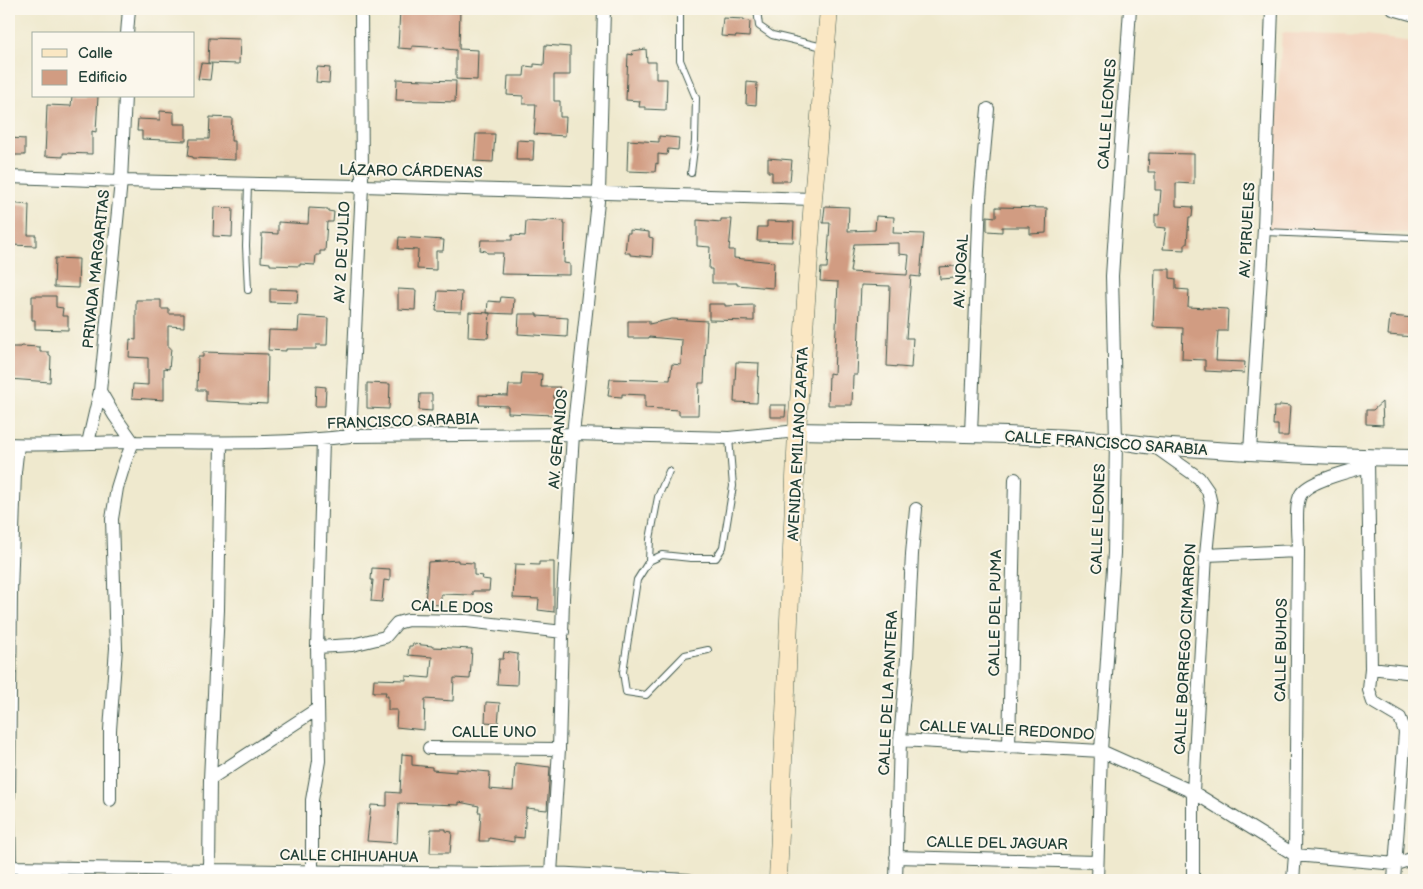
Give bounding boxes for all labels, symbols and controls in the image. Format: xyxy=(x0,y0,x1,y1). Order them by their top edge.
legend xyxy=(32,32,195,98)
text: Calle xyxy=(78,44,113,63)
street label: CALLE LEONES xyxy=(1094,58,1121,170)
text: Edificio xyxy=(78,68,127,87)
street label: LÁZARO CÁRDENAS xyxy=(339,161,483,182)
street label: AV. PIRUELES xyxy=(1236,182,1259,278)
street label: PRIVADA MARGARITAS xyxy=(79,189,114,349)
street label: AV 2 DE JULIO xyxy=(330,201,355,303)
street label: AV. NOGAL xyxy=(950,233,973,308)
street label: AVENIDA EMILIANO ZAPATA xyxy=(784,346,813,542)
street label: AV. GERANIOS xyxy=(545,388,572,490)
street label: FRANCISCO SARABIA xyxy=(327,409,480,434)
street label: CALLE FRANCISCO SARABIA xyxy=(1004,427,1209,460)
street label: CALLE LEONES xyxy=(1087,463,1110,575)
street label: CALLE BORREGO CIMARRON xyxy=(1170,543,1201,755)
street label: CALLE DEL PUMA xyxy=(985,549,1006,677)
street label: CALLE DOS xyxy=(411,597,493,618)
street label: CALLE BUHOS xyxy=(1271,598,1292,702)
street label: CALLE DE LA PANTERA xyxy=(875,609,902,776)
street label: CALLE VALLE REDONDO xyxy=(919,716,1095,745)
street label: CALLE UNO xyxy=(452,723,536,742)
street label: CALLE DEL JAGUAR xyxy=(926,833,1068,854)
street label: CALLE CHIHUAHUA xyxy=(279,846,419,867)

